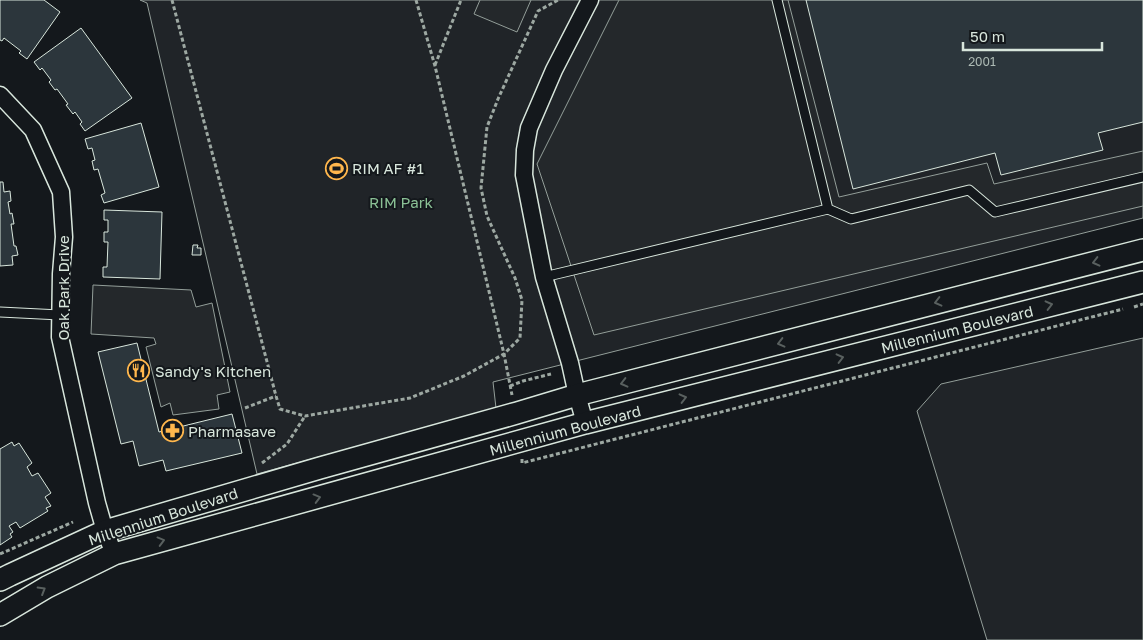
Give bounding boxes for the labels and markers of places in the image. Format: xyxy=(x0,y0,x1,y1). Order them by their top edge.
sports icon: RIM AF #1 xyxy=(324,156,348,180)
place label: RIM AF #1 xyxy=(352,159,424,177)
restaurant icon: Sandy's Kitchen xyxy=(127,359,151,383)
place label: Sandy's Kitchen xyxy=(155,362,271,380)
pharmacy icon: Pharmasave xyxy=(160,419,184,443)
place label: Pharmasave xyxy=(188,422,276,440)

